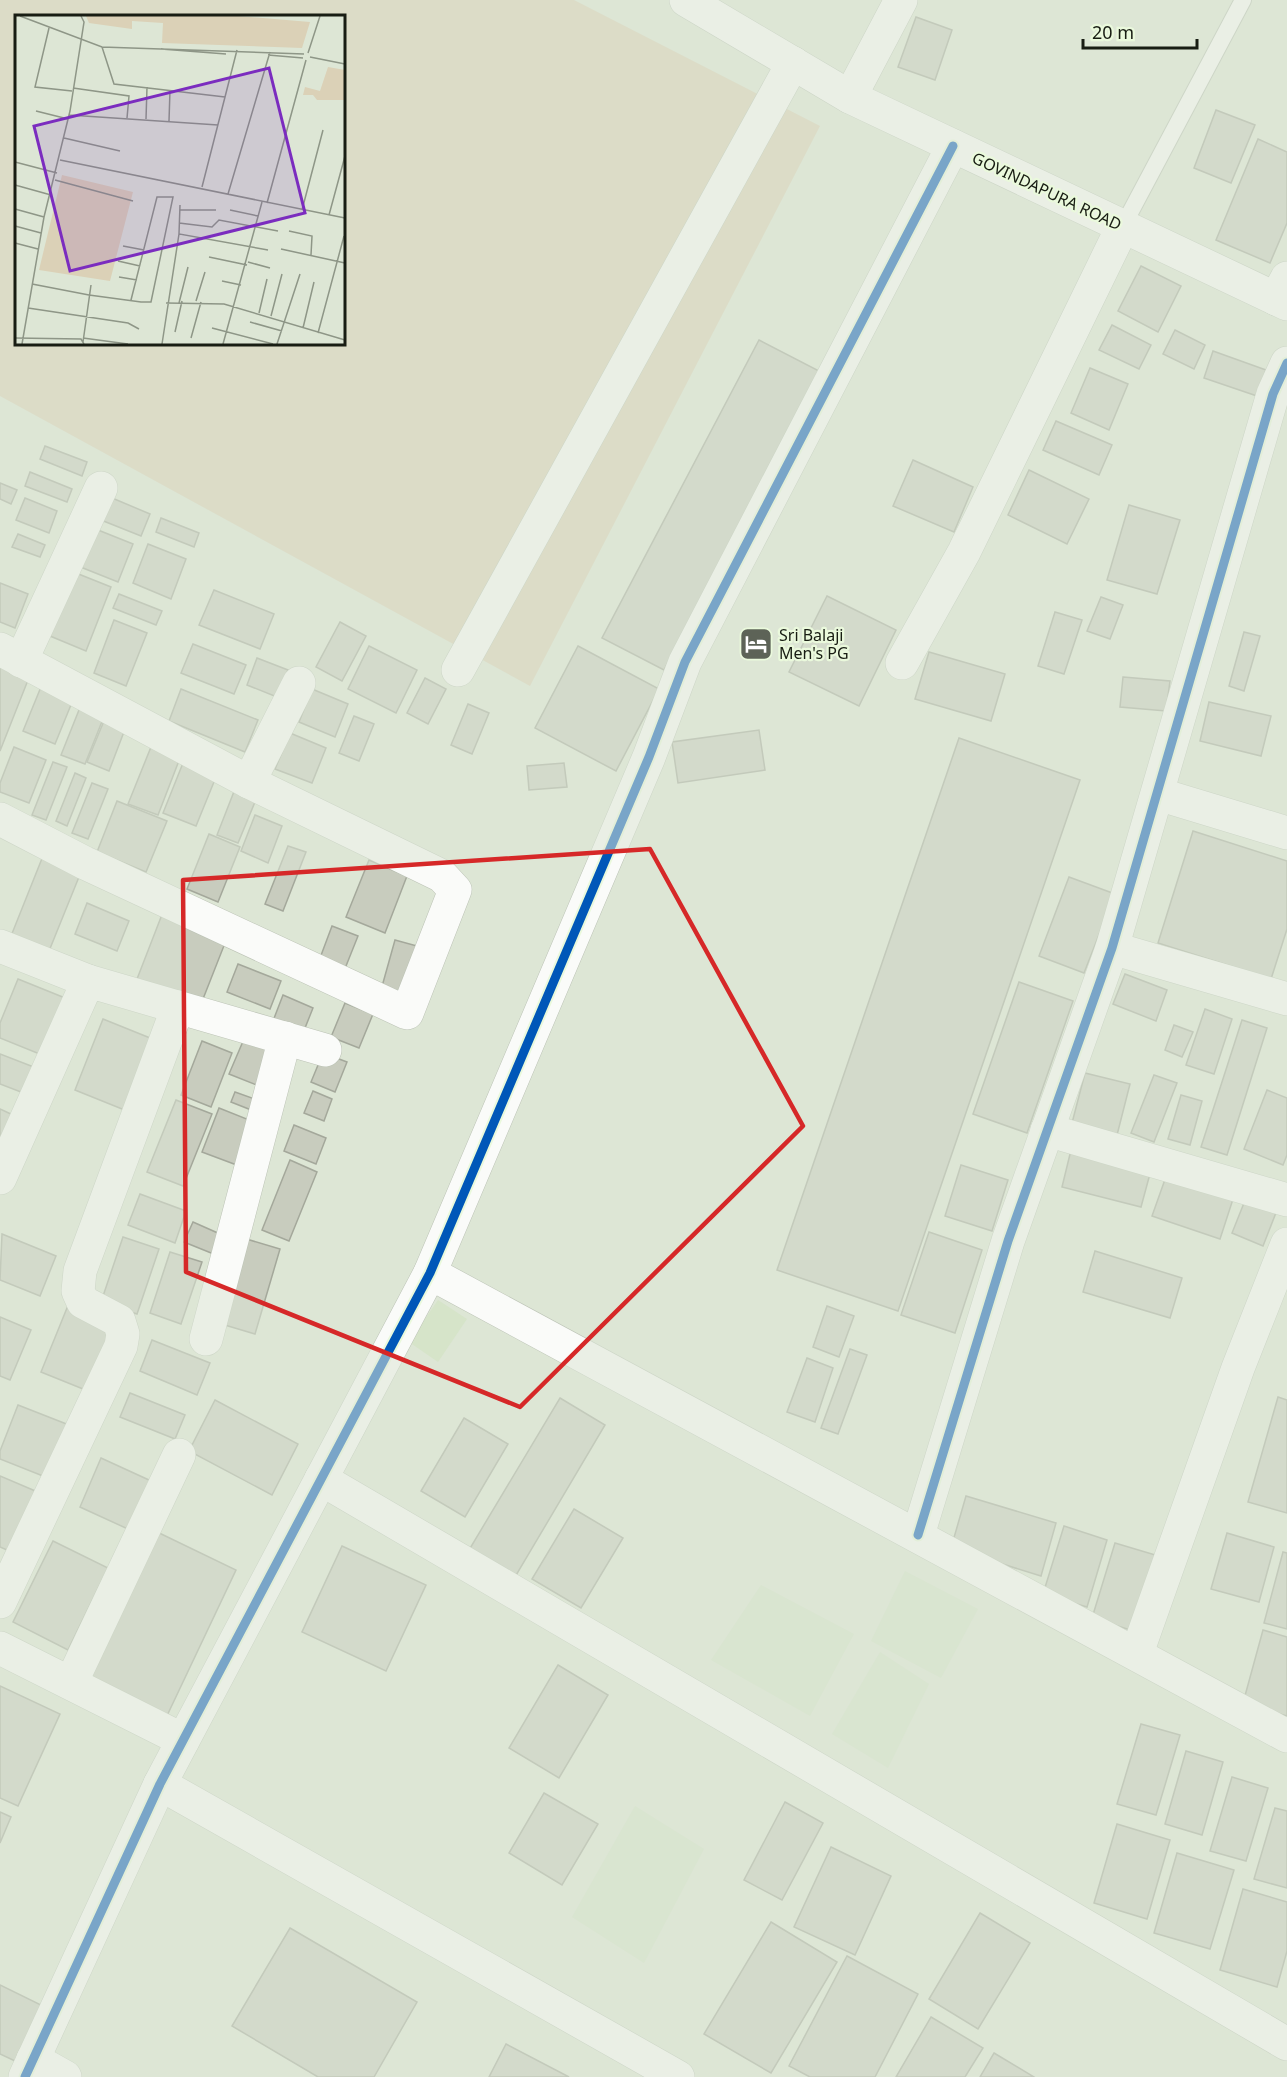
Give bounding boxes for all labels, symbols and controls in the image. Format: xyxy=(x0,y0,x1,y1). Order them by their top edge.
scale bar xyxy=(1083,12,1197,50)
inset map xyxy=(15,15,345,345)
text: 20 m xyxy=(1092,20,1134,44)
street label: GOVINDAPURA ROAD xyxy=(969,147,1125,235)
place label: Sri Balaji Men's PG xyxy=(779,624,849,664)
hotel icon: Sri Balaji Men's PG xyxy=(738,626,774,662)

